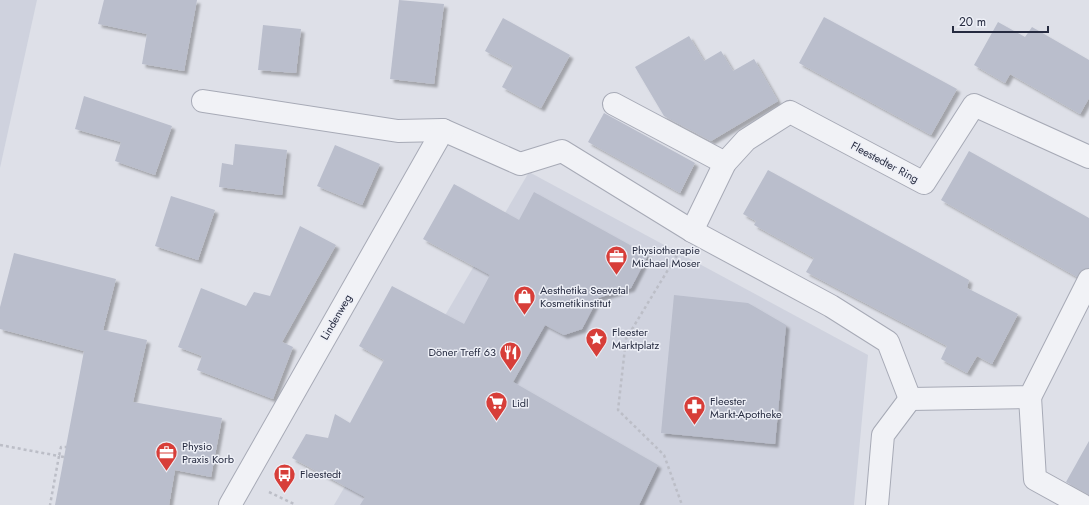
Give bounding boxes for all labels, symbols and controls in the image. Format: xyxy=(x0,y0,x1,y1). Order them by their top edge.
scale bar xyxy=(953,8,1048,34)
text: 20 m xyxy=(959,13,986,31)
street label: Fleestedter Ring xyxy=(848,137,922,187)
place label: Physiotherapie Michael Moser xyxy=(632,242,701,271)
office icon: Physiotherapie Michael Moser xyxy=(603,243,629,276)
place label: Aesthetika Seevetal Kosmetikinstitut xyxy=(540,282,628,311)
shop icon: Aesthetika Seevetal Kosmetikinstitut xyxy=(512,283,538,316)
street label: Lindenweg xyxy=(316,291,356,343)
place label: Fleester Marktplatz xyxy=(612,324,659,353)
place icon: Fleester Marktplatz xyxy=(584,325,610,358)
restaurant icon: Döner Treff 63 xyxy=(498,339,524,372)
place label: Döner Treff 63 xyxy=(429,344,496,360)
supermarket icon: Lidl xyxy=(484,390,510,423)
place label: Fleester Markt-Apotheke xyxy=(710,393,782,422)
pharmacy icon: Fleester Markt-Apotheke xyxy=(681,394,707,427)
place label: Lidl xyxy=(512,395,529,411)
place label: Physio Praxis Korb xyxy=(182,438,234,467)
office icon: Physio Praxis Korb xyxy=(154,439,180,472)
bus stop icon: Fleestedt xyxy=(272,461,298,494)
place label: Fleestedt xyxy=(300,466,341,482)

